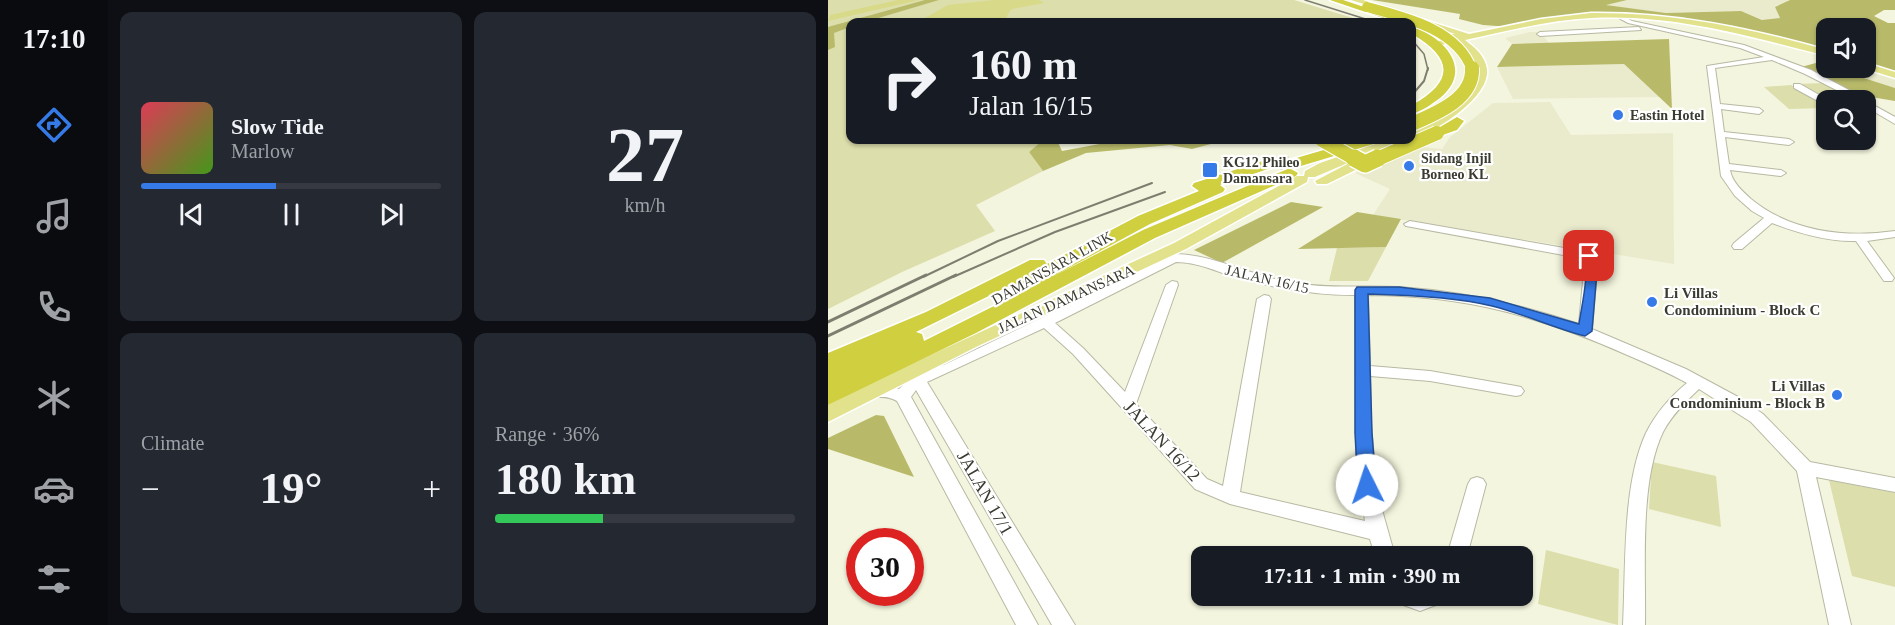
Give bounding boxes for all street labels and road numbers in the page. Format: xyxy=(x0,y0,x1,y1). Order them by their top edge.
street label: DAMANSARA LINK xyxy=(989,228,1115,308)
street label: JALAN DAMANSARA xyxy=(995,262,1137,336)
street label: JALAN 16/15 xyxy=(1224,262,1310,296)
street label: JALAN 16/12 xyxy=(1120,397,1204,485)
street label: JALAN 17/1 xyxy=(953,448,1017,538)

